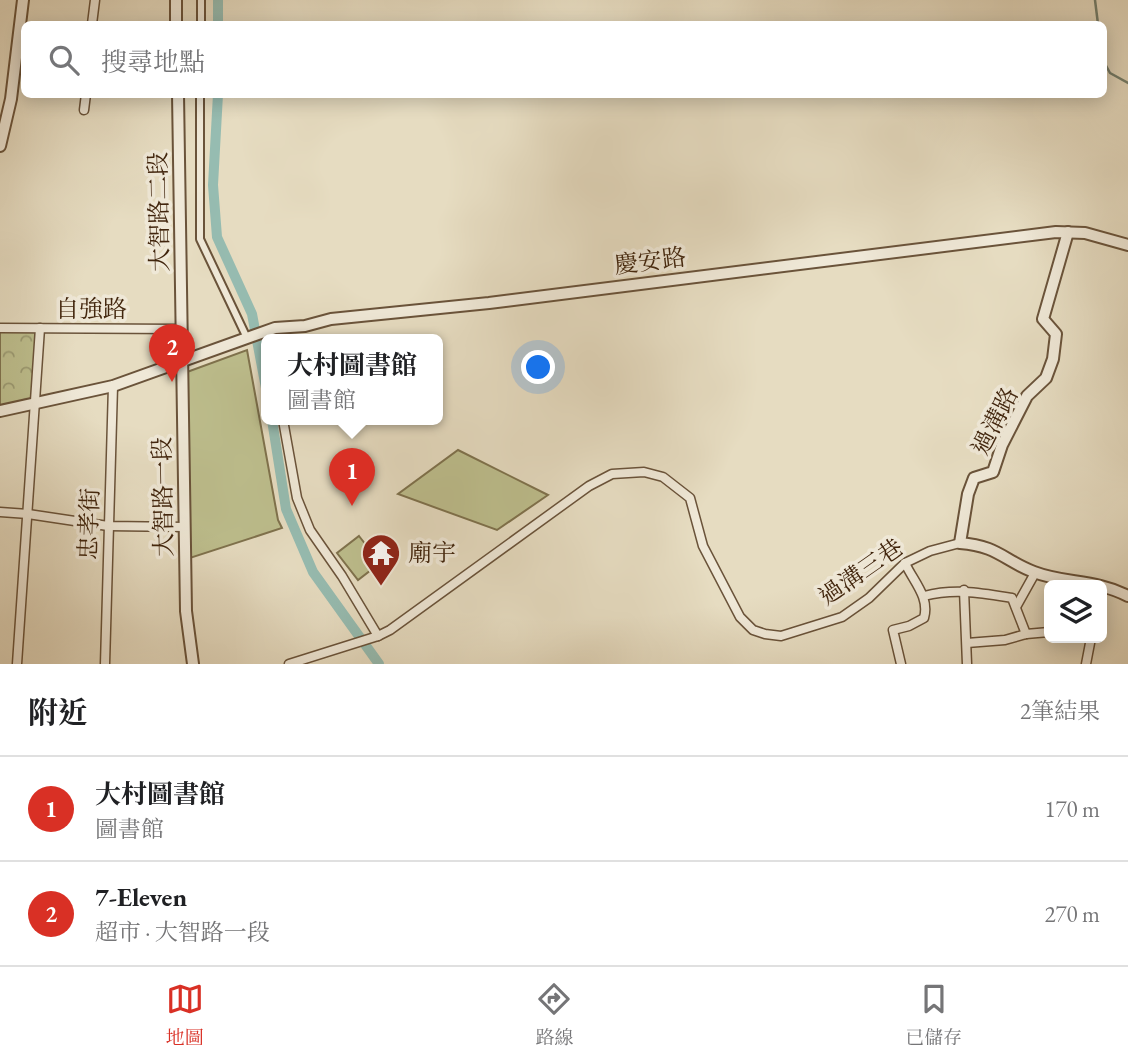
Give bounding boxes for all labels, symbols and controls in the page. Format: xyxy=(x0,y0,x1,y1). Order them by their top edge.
search box xyxy=(21,21,1107,98)
icon: search xyxy=(45,41,83,79)
text: 搜尋地點 xyxy=(101,45,205,79)
street label: 大智路二段 xyxy=(142,152,175,272)
street label: 慶安路 xyxy=(612,241,688,280)
street label: 自強路 xyxy=(55,293,127,324)
pin: 2 xyxy=(149,324,195,382)
popup xyxy=(261,334,443,425)
text: 大村圖書館 xyxy=(287,348,417,382)
your location xyxy=(521,350,555,384)
street label: 過溝路 xyxy=(964,382,1025,460)
text: 圖書館 xyxy=(287,385,356,415)
street label: 大智路一段 xyxy=(146,437,179,557)
pin: 1 xyxy=(329,448,375,506)
street label: 忠孝街 xyxy=(72,487,105,561)
street label: 過溝三巷 xyxy=(813,531,909,612)
temple icon: 廟宇 xyxy=(360,532,402,587)
place label: 廟宇 xyxy=(408,537,456,568)
map controls xyxy=(1044,580,1107,643)
button: layers xyxy=(1044,580,1107,643)
text: 附近 xyxy=(28,693,88,732)
text: 2筆結果 xyxy=(1020,696,1100,726)
text: 大村圖書館 xyxy=(95,777,225,811)
text: 1 xyxy=(45,794,57,824)
text: 170 m xyxy=(1044,794,1100,824)
text: 圖書館 xyxy=(95,814,164,844)
text: 7-Eleven xyxy=(95,880,187,914)
text: 2 xyxy=(45,899,57,929)
text: 270 m xyxy=(1044,899,1100,929)
text: 超市 · 大智路一段 xyxy=(95,917,270,947)
tab: 地圖 xyxy=(166,980,204,1050)
tab: 路線 xyxy=(535,980,573,1050)
tab: 已儲存 xyxy=(905,980,962,1050)

